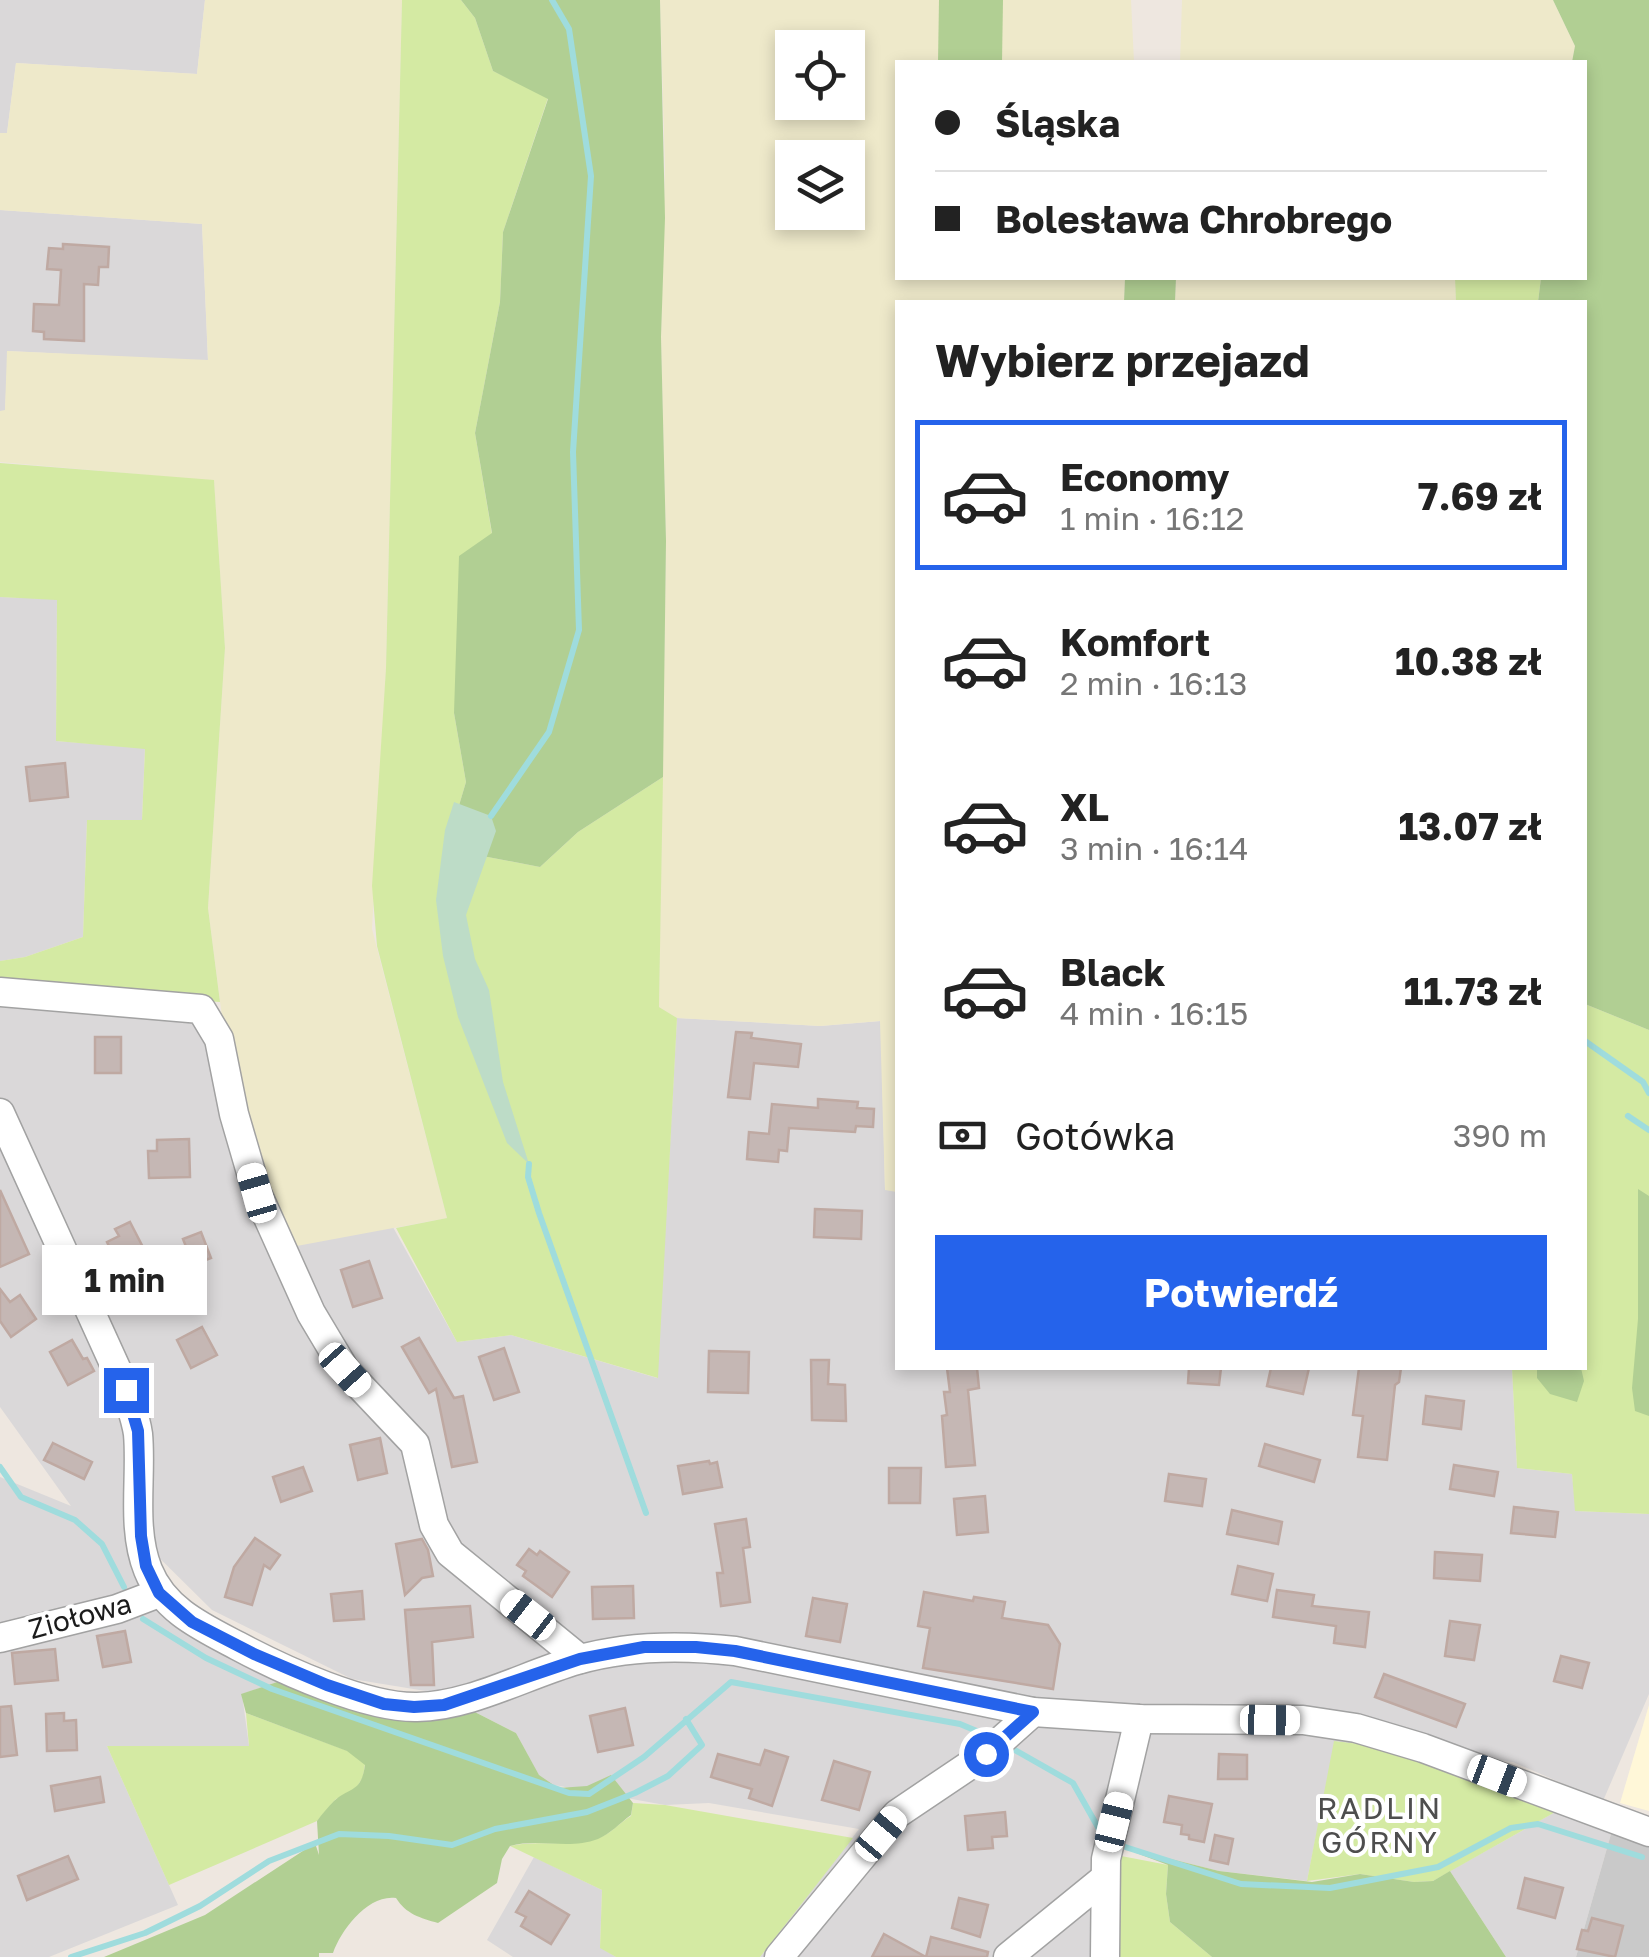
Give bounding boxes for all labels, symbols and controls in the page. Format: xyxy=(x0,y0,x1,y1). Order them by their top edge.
map controls xyxy=(775,30,865,230)
button: locate xyxy=(775,30,865,120)
text: Śląska xyxy=(995,100,1120,145)
button: layers xyxy=(775,140,865,230)
text: Bolesława Chrobrego xyxy=(995,196,1392,241)
text: Wybierz przejazd xyxy=(935,333,1310,387)
icon: car xyxy=(940,450,1030,540)
text: Economy xyxy=(1060,454,1229,499)
text: 7.69 zł xyxy=(1418,473,1542,518)
text: 1 min · 16:12 xyxy=(1060,499,1244,537)
icon: car xyxy=(940,615,1030,705)
text: Komfort xyxy=(1060,619,1210,664)
text: 10.38 zł xyxy=(1395,638,1542,683)
text: 2 min · 16:13 xyxy=(1060,664,1247,702)
icon: car xyxy=(940,780,1030,870)
text: XL xyxy=(1060,784,1109,829)
text: 13.07 zł xyxy=(1399,803,1542,848)
text: 3 min · 16:14 xyxy=(1060,829,1248,867)
icon: car xyxy=(940,945,1030,1035)
text: Black xyxy=(1060,949,1165,994)
text: 11.73 zł xyxy=(1404,968,1542,1013)
text: 4 min · 16:15 xyxy=(1060,994,1248,1032)
icon: cash xyxy=(935,1108,990,1163)
text: Gotówka xyxy=(1015,1113,1176,1158)
text: 390 m xyxy=(1453,1116,1547,1154)
car xyxy=(234,1160,280,1226)
button: Potwierdź xyxy=(935,1235,1547,1350)
callout: 1 min xyxy=(44,1245,208,1315)
text: 1 min xyxy=(84,1261,165,1299)
car xyxy=(314,1338,376,1402)
route end xyxy=(104,1368,149,1413)
car xyxy=(495,1585,561,1645)
street label: Ziołowa xyxy=(25,1586,135,1645)
car xyxy=(1240,1704,1300,1736)
route start xyxy=(964,1732,1009,1777)
car xyxy=(1464,1751,1530,1801)
car xyxy=(1092,1789,1136,1855)
district label: RADLIN GÓRNY xyxy=(1317,1790,1443,1860)
car xyxy=(850,1801,912,1867)

